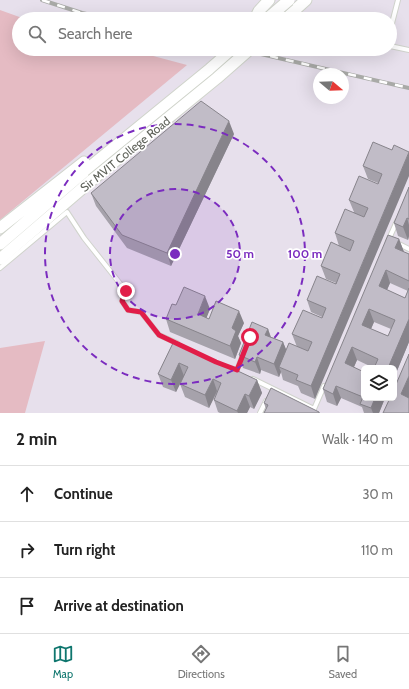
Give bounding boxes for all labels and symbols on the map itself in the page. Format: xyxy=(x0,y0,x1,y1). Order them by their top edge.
north arrow xyxy=(313,68,349,104)
street label: Sir MVIT College Road xyxy=(77,113,173,195)
text: 50 m xyxy=(226,246,254,261)
text: 100 m xyxy=(288,246,322,261)
centre of rings xyxy=(168,247,182,261)
route end xyxy=(117,282,135,300)
route start xyxy=(241,328,259,346)

